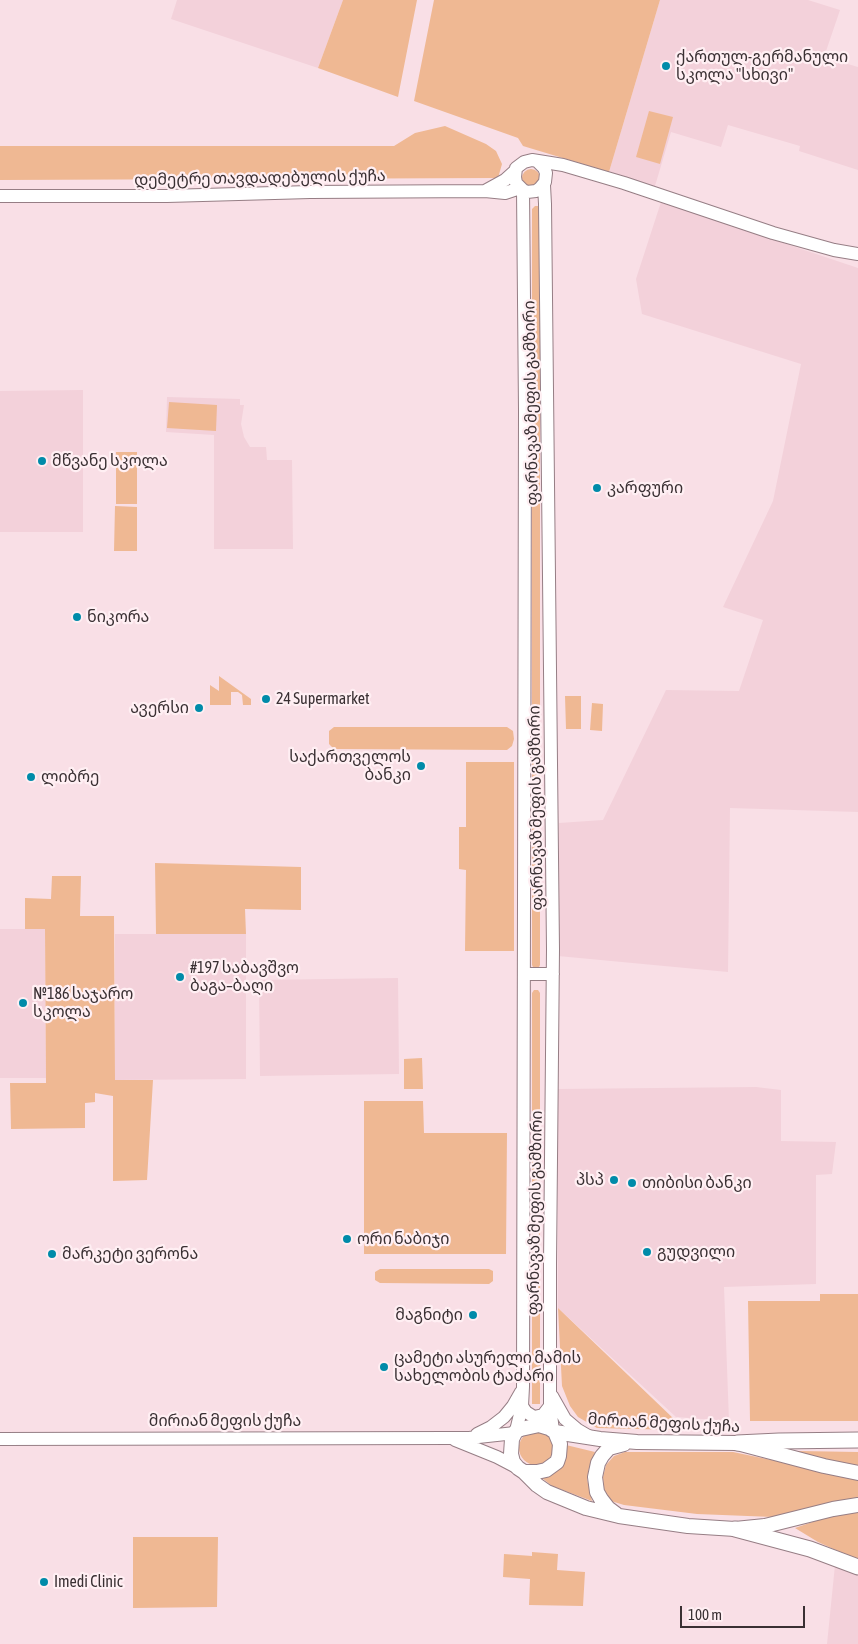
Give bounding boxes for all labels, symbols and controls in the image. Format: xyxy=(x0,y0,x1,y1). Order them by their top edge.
place label: ქართულ-გერმანული სკოლა "სხივი" xyxy=(676,47,848,85)
marker: ქართულ-გერმანული სკოლა "სხივი" xyxy=(660,60,672,72)
street label: დემეტრე თავდადებულის ქუჩა xyxy=(134,166,386,190)
street label: ფარნავაზ მეფის გამზირი xyxy=(520,300,542,506)
place label: მწვანე სკოლა xyxy=(52,451,168,471)
marker: მწვანე სკოლა xyxy=(36,455,48,467)
place label: კარფური xyxy=(607,478,683,498)
marker: კარფური xyxy=(591,482,603,494)
place label: ნიკორა xyxy=(87,607,149,627)
marker: ნიკორა xyxy=(71,611,83,623)
place label: 24 Supermarket xyxy=(276,689,370,709)
marker: 24 Supermarket xyxy=(260,693,272,705)
place label: ავერსი xyxy=(130,698,189,718)
marker: ავერსი xyxy=(193,702,205,714)
street label: ფარნავაზ მეფის გამზირი xyxy=(525,705,547,911)
place label: საქართველოს ბანკი xyxy=(289,747,411,785)
marker: საქართველოს ბანკი xyxy=(415,760,427,772)
place label: ლიბრე xyxy=(41,767,99,787)
marker: ლიბრე xyxy=(25,771,37,783)
place label: #197 საბავშვო ბაგა–ბაღი xyxy=(190,958,299,996)
marker: #197 საბავშვო ბაგა–ბაღი xyxy=(174,971,186,983)
place label: №186 საჯარო სკოლა xyxy=(33,984,133,1022)
marker: №186 საჯარო სკოლა xyxy=(17,997,29,1009)
street label: ფარნავაზ მეფის გამზირი xyxy=(524,1110,546,1316)
place label: პსპ xyxy=(576,1170,604,1190)
place label: თიბისი ბანკი xyxy=(642,1173,752,1193)
marker: პსპ xyxy=(608,1174,620,1186)
marker: თიბისი ბანკი xyxy=(626,1177,638,1189)
place label: ორი ნაბიჯი xyxy=(357,1229,450,1249)
marker: ორი ნაბიჯი xyxy=(341,1233,353,1245)
place label: გუდვილი xyxy=(657,1242,735,1262)
place label: მარკეტი ვერონა xyxy=(62,1244,198,1264)
marker: გუდვილი xyxy=(641,1246,653,1258)
marker: მარკეტი ვერონა xyxy=(46,1248,58,1260)
place label: მაგნიტი xyxy=(395,1305,463,1325)
marker: მაგნიტი xyxy=(467,1309,479,1321)
place label: ცამეტი ასურელი მამის სახელობის ტაძარი xyxy=(394,1348,581,1386)
marker: ცამეტი ასურელი მამის სახელობის ტაძარი xyxy=(378,1361,390,1373)
street label: მირიან მეფის ქუჩა xyxy=(587,1409,741,1437)
street label: მირიან მეფის ქუჩა xyxy=(149,1411,301,1431)
place label: Imedi Clinic xyxy=(54,1572,123,1592)
marker: Imedi Clinic xyxy=(38,1576,50,1588)
scale bar xyxy=(683,1596,808,1628)
text: 100 m xyxy=(688,1606,722,1623)

